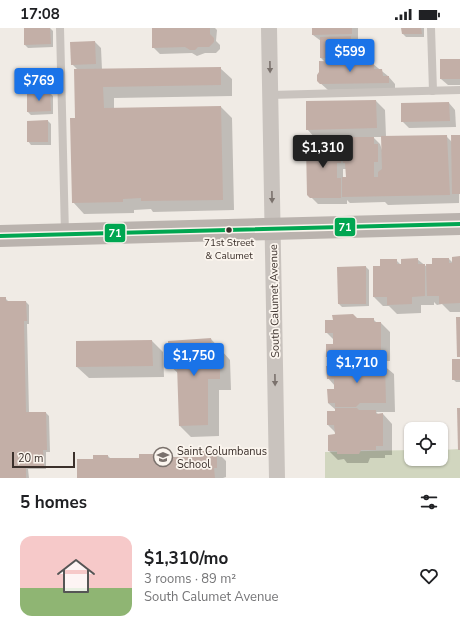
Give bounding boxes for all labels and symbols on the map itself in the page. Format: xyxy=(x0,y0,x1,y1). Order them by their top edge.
pin: $599 xyxy=(326,39,374,73)
one-way arrow xyxy=(266,61,273,73)
pin: $769 xyxy=(15,68,63,102)
pin: $1,310 xyxy=(290,135,356,169)
one-way arrow xyxy=(269,191,275,204)
line badge: 71 xyxy=(334,217,356,237)
text: 71 xyxy=(338,220,352,235)
line badge: 71 xyxy=(104,223,126,243)
marker: 71st Street & Calumet xyxy=(224,225,234,235)
text: 71 xyxy=(108,226,122,241)
place label: 71st Street & Calumet xyxy=(204,236,255,263)
street label: South Calumet Avenue xyxy=(266,244,283,358)
pin: $1,750 xyxy=(161,343,227,377)
pin: $1,710 xyxy=(324,350,390,384)
one-way arrow xyxy=(272,374,278,387)
place label: Saint Columbanus School xyxy=(177,444,267,472)
school or university icon: Saint Columbanus School xyxy=(152,446,174,468)
scale bar xyxy=(12,450,75,469)

